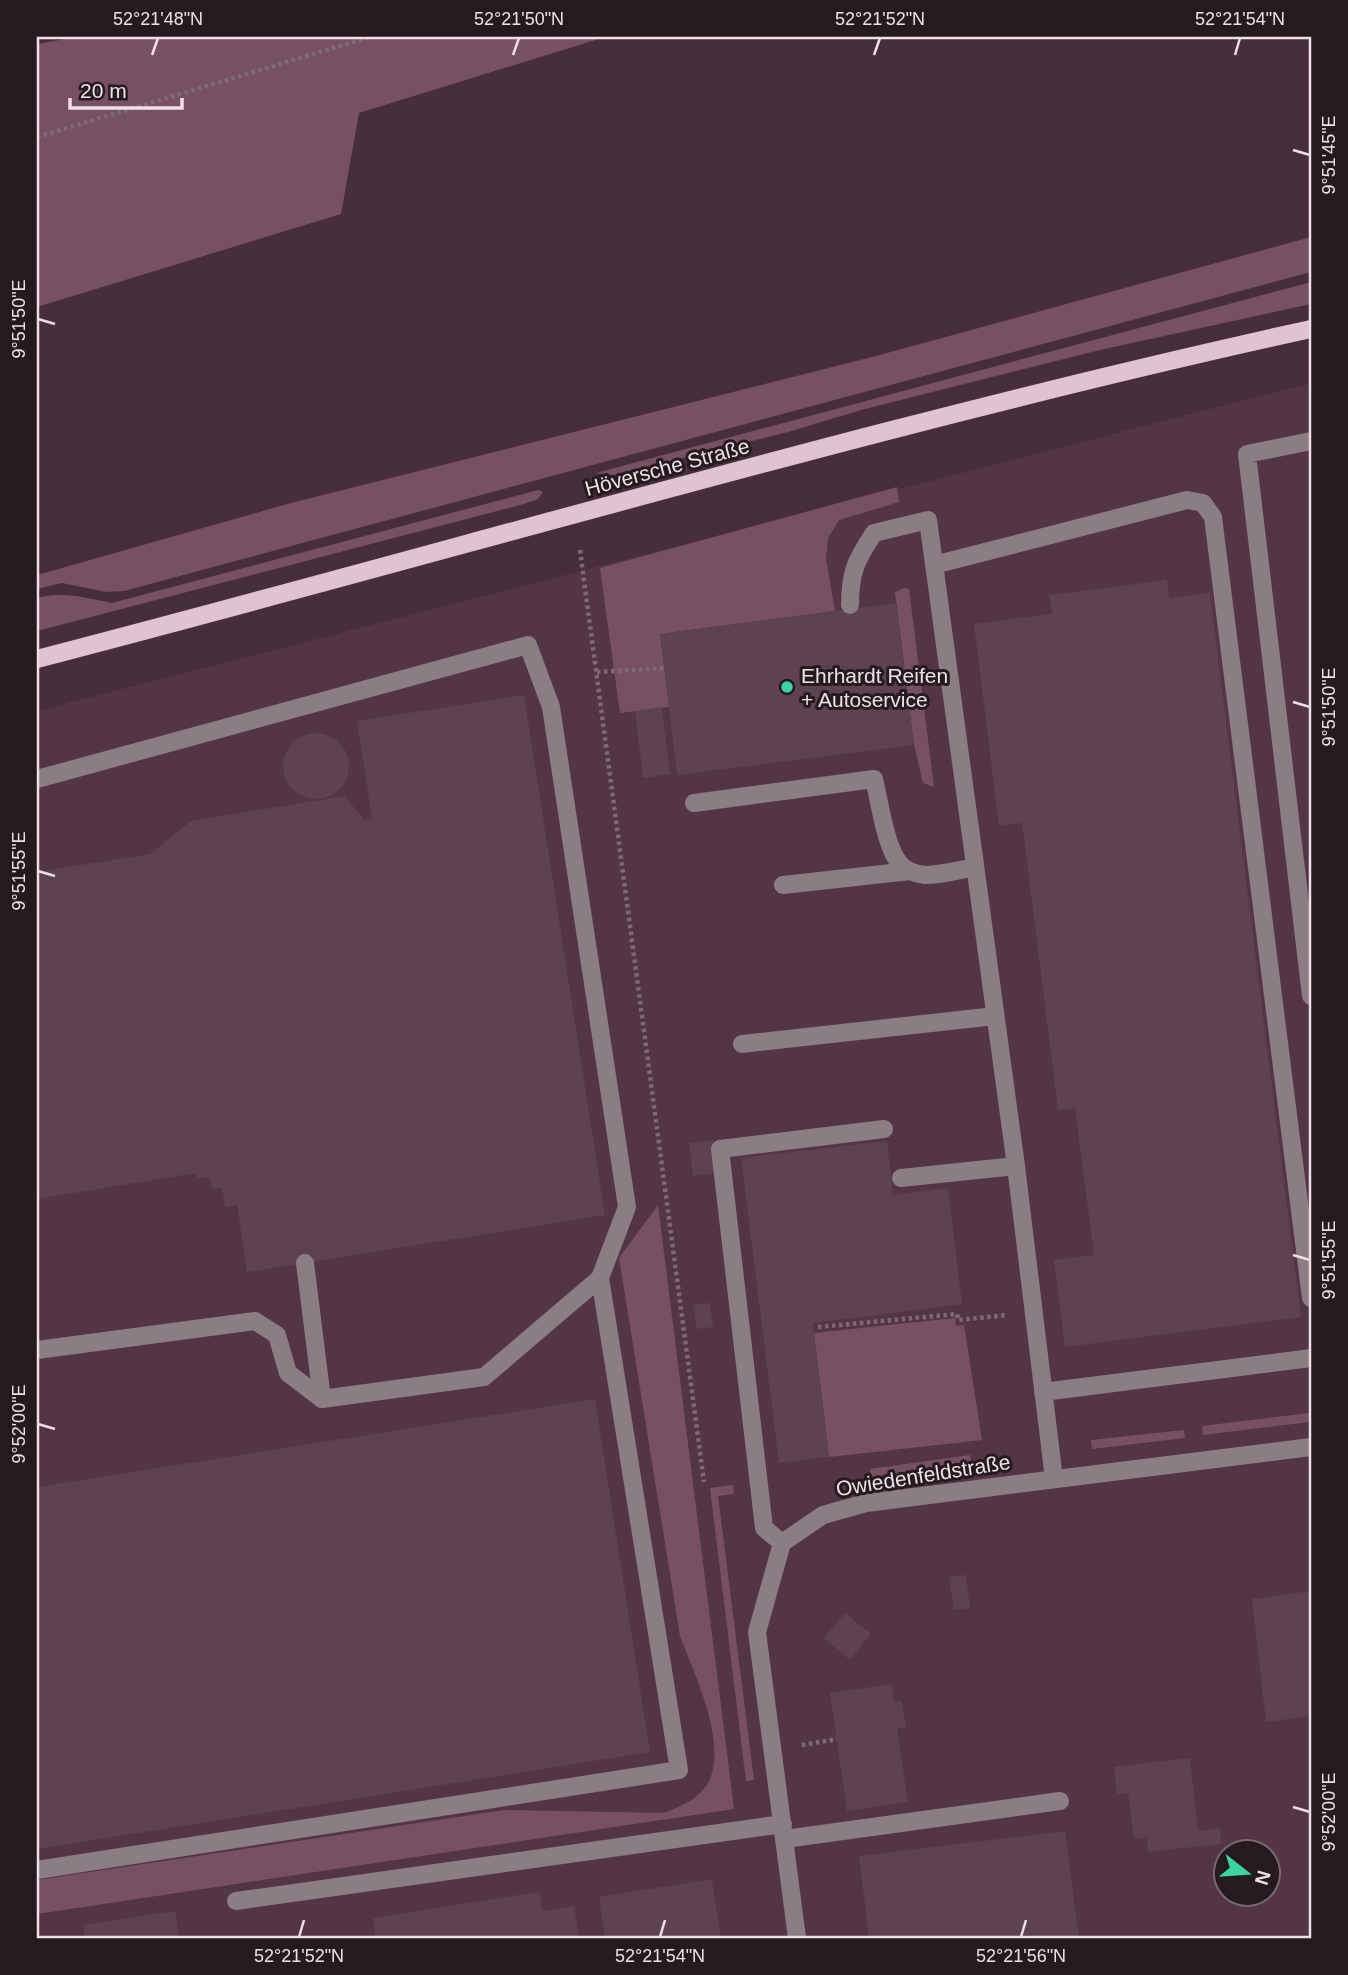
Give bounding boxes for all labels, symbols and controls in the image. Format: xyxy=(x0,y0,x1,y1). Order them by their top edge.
text: 52°21'48"N xyxy=(113,9,203,29)
text: 52°21'50"N xyxy=(474,9,564,29)
text: 52°21'52"N xyxy=(835,9,925,29)
text: 52°21'54"N xyxy=(1195,9,1285,29)
scale bar xyxy=(70,66,182,110)
text: 20 m xyxy=(80,79,127,102)
text: 9°51'45"E xyxy=(1319,115,1339,195)
text: 9°51'50"E xyxy=(9,279,29,359)
street label: Höversche Straße xyxy=(582,434,752,500)
place label: Ehrhardt Reifen + Autoservice xyxy=(801,664,948,711)
text: 9°51'50"E xyxy=(1319,667,1339,747)
marker: Ehrhardt Reifen + Autoservice xyxy=(779,679,795,695)
text: 9°51'55"E xyxy=(9,831,29,911)
text: 9°51'55"E xyxy=(1319,1220,1339,1300)
text: 9°52'00"E xyxy=(9,1384,29,1464)
street label: Owiedenfeldstraße xyxy=(834,1450,1012,1500)
text: 9°52'00"E xyxy=(1319,1772,1339,1852)
north arrow xyxy=(1212,1839,1282,1909)
text: N xyxy=(1251,1868,1275,1887)
text: 52°21'52"N xyxy=(254,1946,344,1966)
text: 52°21'54"N xyxy=(615,1946,705,1966)
text: 52°21'56"N xyxy=(976,1946,1066,1966)

